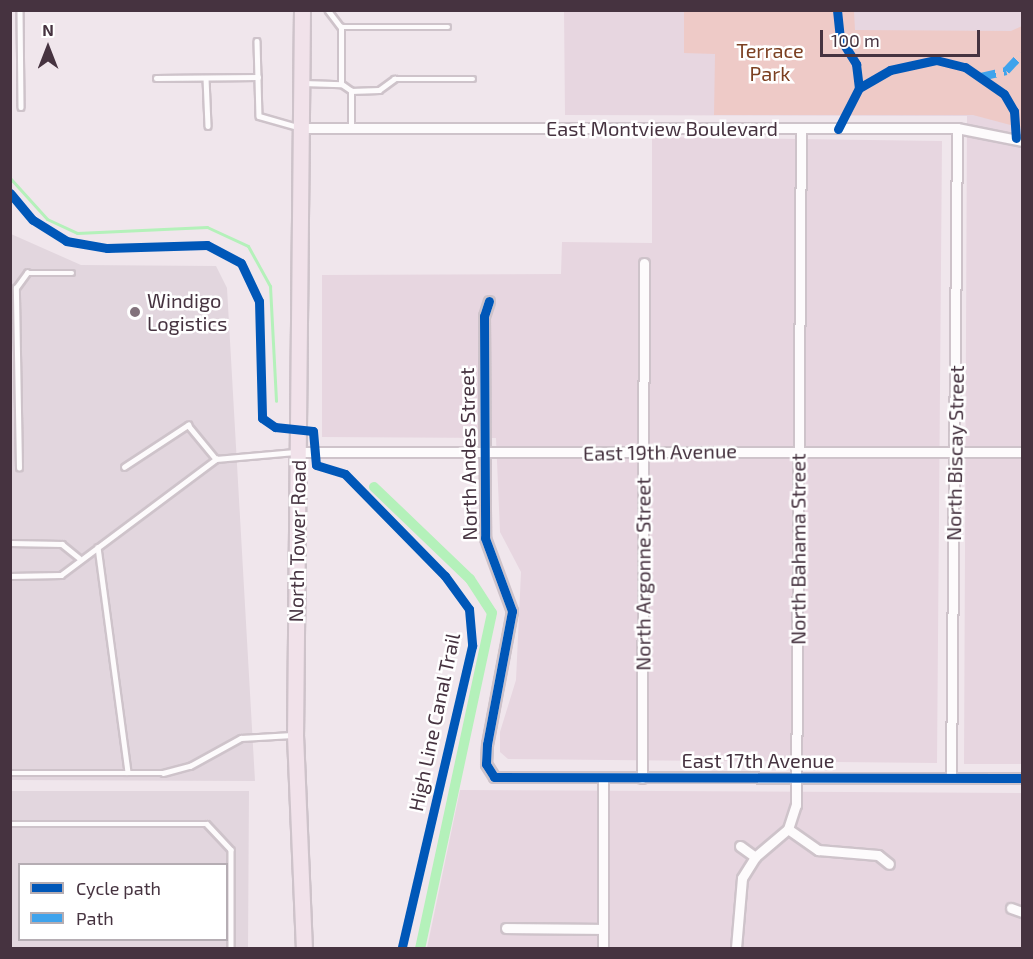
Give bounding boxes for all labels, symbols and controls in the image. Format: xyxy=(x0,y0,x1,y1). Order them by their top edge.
north arrow xyxy=(18,18,78,78)
scale bar xyxy=(823,18,984,56)
text: N xyxy=(42,20,54,39)
text: 100 m xyxy=(831,29,880,51)
park label: Terrace Park xyxy=(736,39,804,86)
street label: East Montview Boulevard xyxy=(546,116,778,140)
place label: Windigo Logistics xyxy=(147,288,227,335)
marker: Windigo Logistics xyxy=(128,305,142,319)
street label: North Biscay Street xyxy=(941,365,969,541)
street label: North Andes Street xyxy=(454,367,482,541)
street label: East 19th Avenue xyxy=(583,439,737,465)
street label: North Bahama Street xyxy=(786,453,810,645)
street label: North Tower Road xyxy=(284,459,310,623)
street label: North Argonne Street xyxy=(631,477,655,671)
street label: High Line Canal Trail xyxy=(403,630,465,814)
street label: East 17th Avenue xyxy=(681,748,835,772)
legend xyxy=(18,863,228,941)
text: Cycle path xyxy=(76,877,161,899)
text: Path xyxy=(76,907,114,929)

